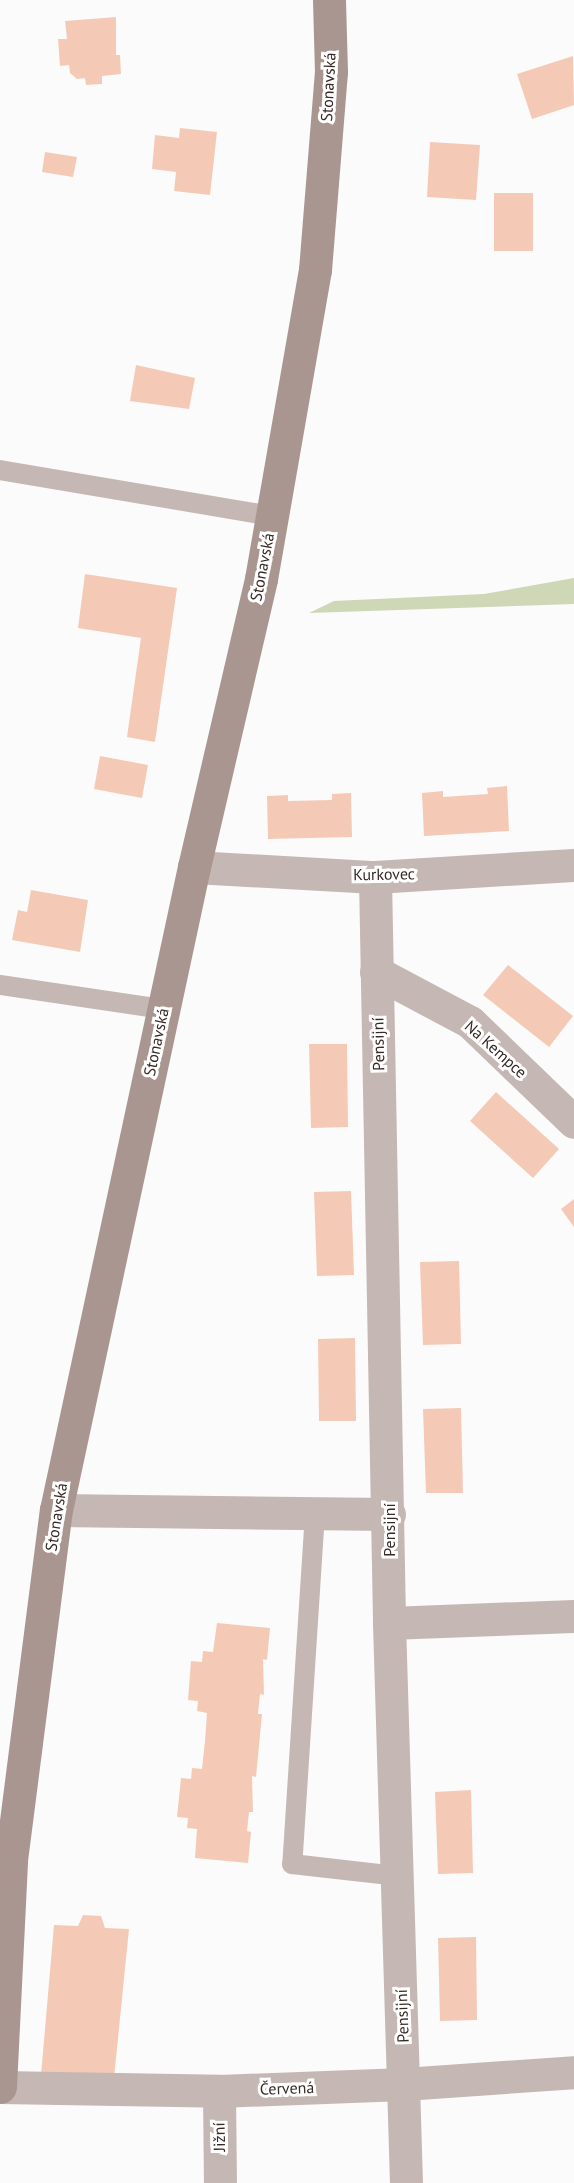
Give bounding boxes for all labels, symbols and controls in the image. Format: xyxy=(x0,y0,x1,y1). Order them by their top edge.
street label: Stonavská xyxy=(317,52,339,122)
street label: Stonavská xyxy=(246,531,278,603)
street label: Kurkovec xyxy=(353,864,415,884)
street label: Stonavská xyxy=(139,1006,173,1078)
street label: Na Kempce xyxy=(461,1016,531,1082)
street label: Pensijní xyxy=(368,1017,388,1071)
street label: Stonavská xyxy=(41,1481,71,1553)
street label: Pensijní xyxy=(379,1503,399,1557)
street label: Pensijní xyxy=(391,1989,413,2043)
street label: Červená xyxy=(259,2077,315,2099)
street label: Jižní xyxy=(209,2122,229,2152)

